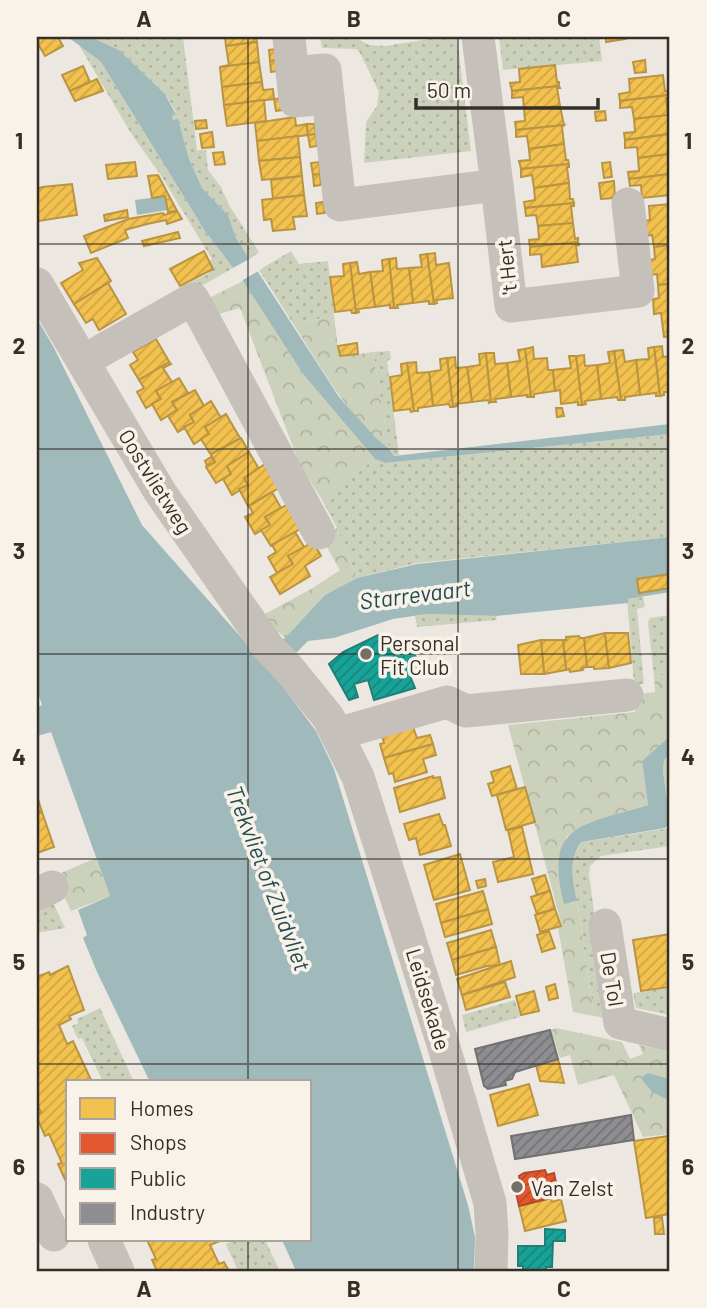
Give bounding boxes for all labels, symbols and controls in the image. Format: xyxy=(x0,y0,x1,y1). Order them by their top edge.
text: A xyxy=(136,4,152,32)
text: B xyxy=(347,4,361,32)
text: C xyxy=(557,4,571,32)
scale bar xyxy=(416,66,598,110)
text: 50 m xyxy=(427,77,471,102)
text: 1 xyxy=(15,126,23,154)
text: 1 xyxy=(684,126,692,154)
street label: 't Hert xyxy=(491,238,521,296)
text: 2 xyxy=(13,331,25,359)
text: 2 xyxy=(682,331,694,359)
street label: Oostvlietweg xyxy=(114,424,198,538)
text: 3 xyxy=(13,536,25,564)
text: 3 xyxy=(682,536,694,564)
water label: Starrevaart xyxy=(358,573,472,615)
place label: Personal Fit Club xyxy=(380,630,459,679)
marker: Personal Fit Club xyxy=(358,646,374,662)
text: 4 xyxy=(12,742,26,770)
text: 4 xyxy=(681,742,695,770)
water label: Trekvliet of Zuidvliet xyxy=(221,781,317,975)
street label: Leidsekade xyxy=(402,945,456,1053)
text: 5 xyxy=(13,947,25,975)
text: 5 xyxy=(682,947,694,975)
street label: De Tol xyxy=(596,950,630,1008)
legend xyxy=(66,1080,312,1242)
text: Homes xyxy=(130,1095,194,1120)
text: Shops xyxy=(130,1129,187,1154)
text: 6 xyxy=(13,1152,25,1180)
text: 6 xyxy=(682,1152,694,1180)
text: Public xyxy=(130,1165,186,1190)
place label: Van Zelst xyxy=(531,1175,614,1200)
marker: Van Zelst xyxy=(509,1179,525,1195)
text: Industry xyxy=(130,1199,205,1224)
text: A xyxy=(136,1274,152,1302)
text: B xyxy=(347,1274,361,1302)
text: C xyxy=(557,1274,571,1302)

